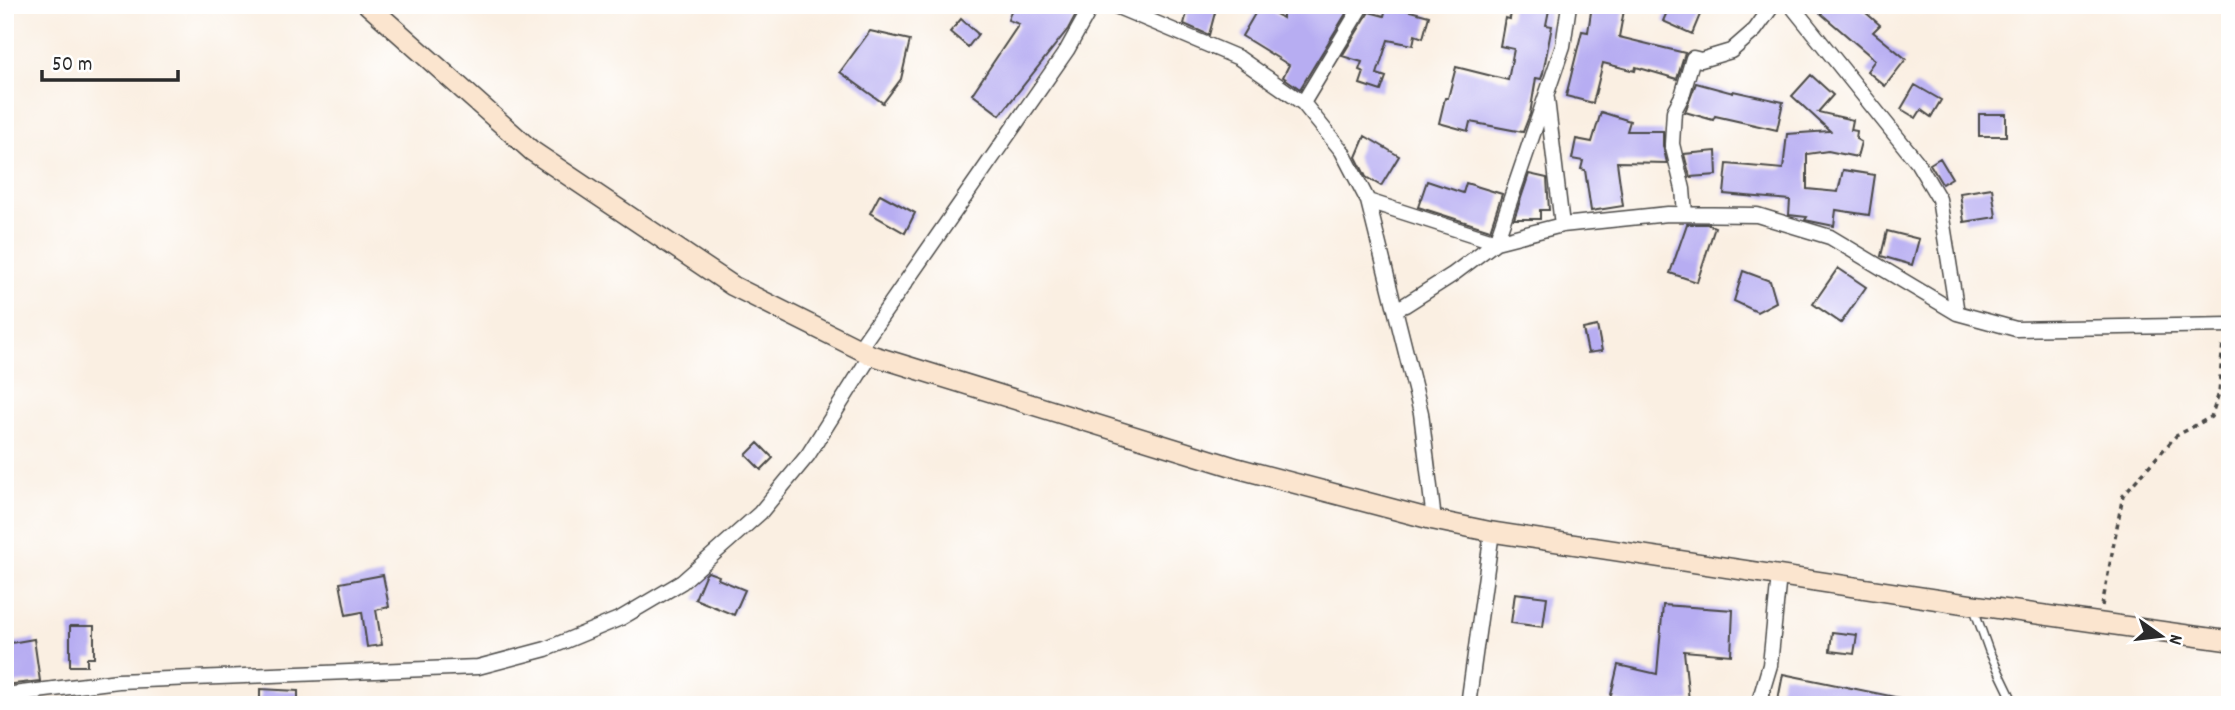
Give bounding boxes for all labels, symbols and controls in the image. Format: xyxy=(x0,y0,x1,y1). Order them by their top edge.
scale bar xyxy=(42,38,178,82)
text: 50 m xyxy=(52,51,92,81)
north arrow xyxy=(2126,602,2196,672)
text: N xyxy=(2160,631,2188,647)

